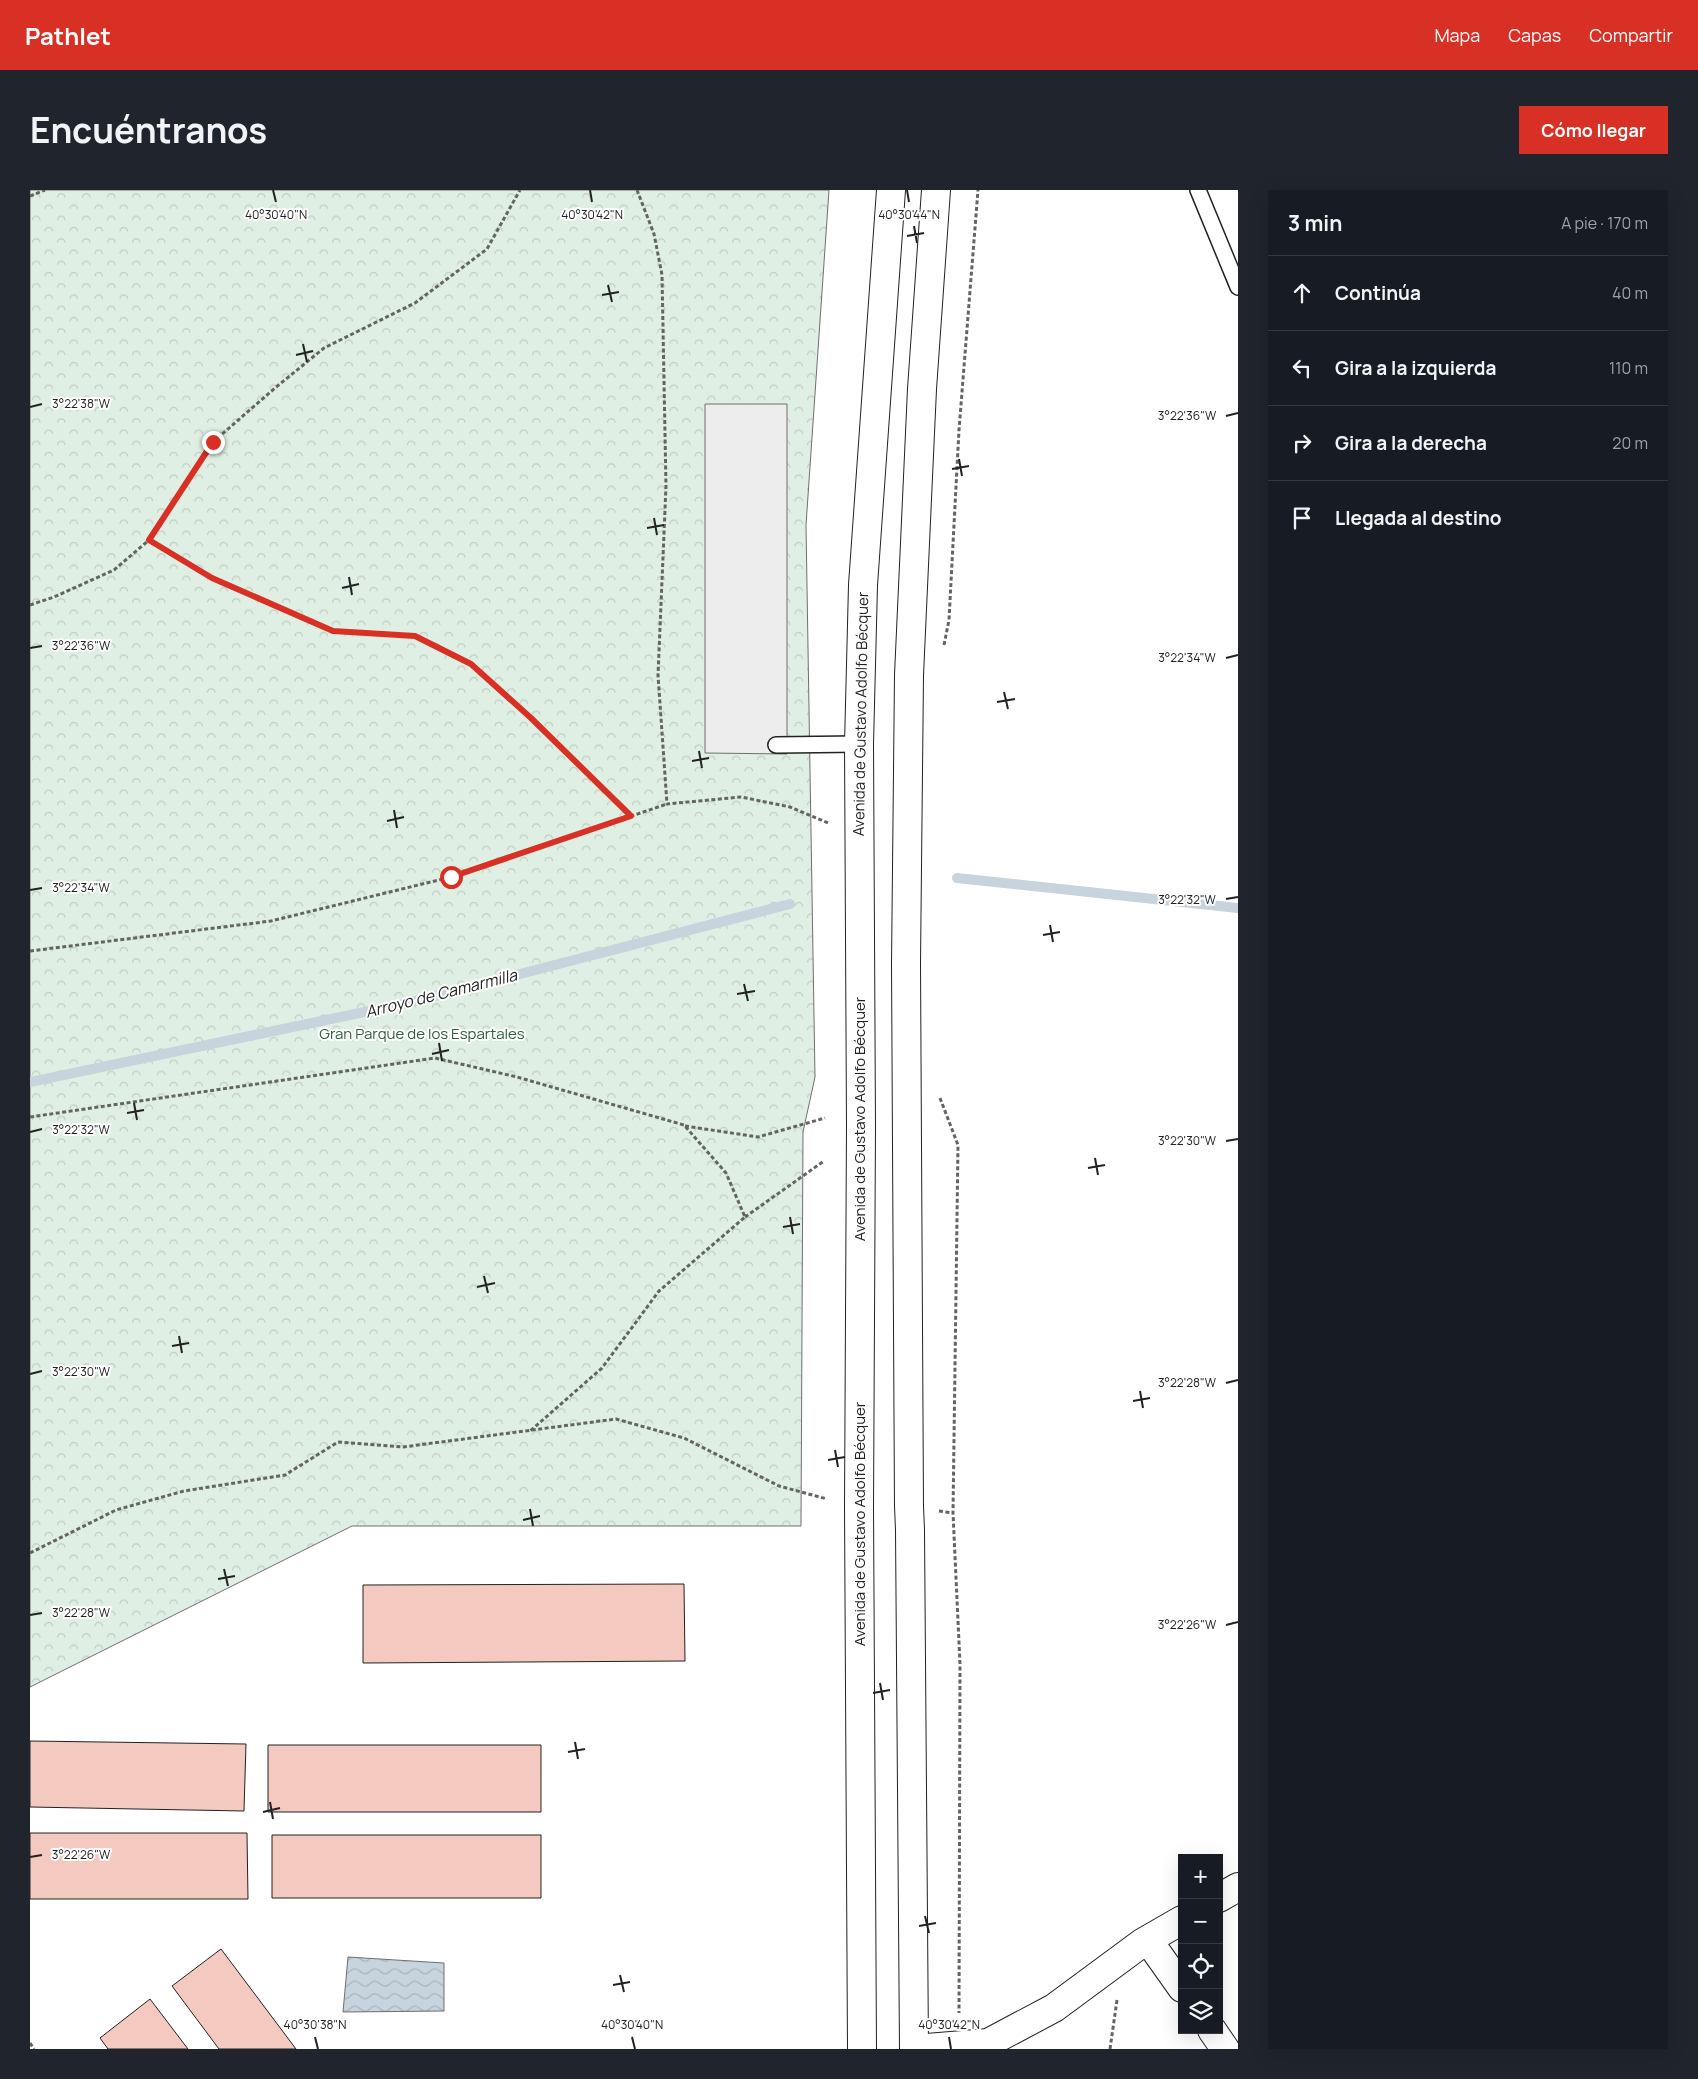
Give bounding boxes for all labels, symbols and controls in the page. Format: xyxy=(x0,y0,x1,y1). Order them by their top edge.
text: Pathlet xyxy=(25,19,111,52)
text: Mapa xyxy=(1434,23,1480,47)
text: Capas xyxy=(1508,23,1561,47)
text: Compartir xyxy=(1589,23,1673,47)
text: Encuéntranos xyxy=(30,106,267,154)
button: Cómo llegar xyxy=(1519,106,1668,154)
text: 40°30'40"N xyxy=(245,206,307,223)
text: 40°30'42"N xyxy=(561,206,623,223)
text: 40°30'44"N xyxy=(878,206,940,223)
text: 3 min xyxy=(1288,209,1342,237)
text: A pie · 170 m xyxy=(1561,212,1648,234)
icon: ahead xyxy=(1288,279,1316,307)
text: Continúa xyxy=(1335,280,1421,306)
text: 40 m xyxy=(1612,282,1648,304)
icon: left xyxy=(1288,354,1316,382)
text: Gira a la izquierda xyxy=(1335,355,1496,381)
text: 110 m xyxy=(1609,357,1648,379)
text: 3°22'38"W xyxy=(52,395,111,412)
text: 3°22'36"W xyxy=(1158,407,1217,424)
icon: right xyxy=(1288,429,1316,457)
text: Gira a la derecha xyxy=(1335,430,1487,456)
route end xyxy=(202,431,225,454)
text: 20 m xyxy=(1612,432,1648,454)
icon: arrive xyxy=(1288,504,1316,532)
text: Llegada al destino xyxy=(1335,505,1502,531)
street label: Avenida de Gustavo Adolfo Bécquer xyxy=(848,591,873,836)
text: 3°22'36"W xyxy=(52,637,111,654)
text: 3°22'34"W xyxy=(1158,649,1217,666)
route start xyxy=(440,866,463,889)
text: 3°22'34"W xyxy=(52,879,111,896)
text: 3°22'32"W xyxy=(1158,891,1217,908)
water label: Arroyo de Camarmilla xyxy=(363,963,520,1023)
street label: Avenida de Gustavo Adolfo Bécquer xyxy=(849,996,870,1241)
park label: Gran Parque de los Espartales xyxy=(319,1023,525,1044)
text: 3°22'32"W xyxy=(52,1121,111,1138)
text: 3°22'30"W xyxy=(1158,1132,1217,1149)
text: 3°22'30"W xyxy=(52,1363,111,1380)
text: 3°22'28"W xyxy=(1158,1374,1217,1391)
street label: Avenida de Gustavo Adolfo Bécquer xyxy=(849,1401,870,1646)
text: 3°22'28"W xyxy=(52,1604,111,1621)
text: 3°22'26"W xyxy=(1158,1616,1217,1633)
text: 3°22'26"W xyxy=(52,1846,111,1863)
map controls xyxy=(1178,1854,1223,2034)
button: + xyxy=(1178,1854,1223,1899)
button: − xyxy=(1178,1899,1223,1944)
button: locate xyxy=(1178,1944,1223,1989)
button: layers xyxy=(1178,1989,1223,2034)
text: 40°30'38"N xyxy=(284,2016,346,2033)
text: 40°30'40"N xyxy=(601,2016,663,2033)
text: 40°30'42"N xyxy=(918,2016,980,2033)

